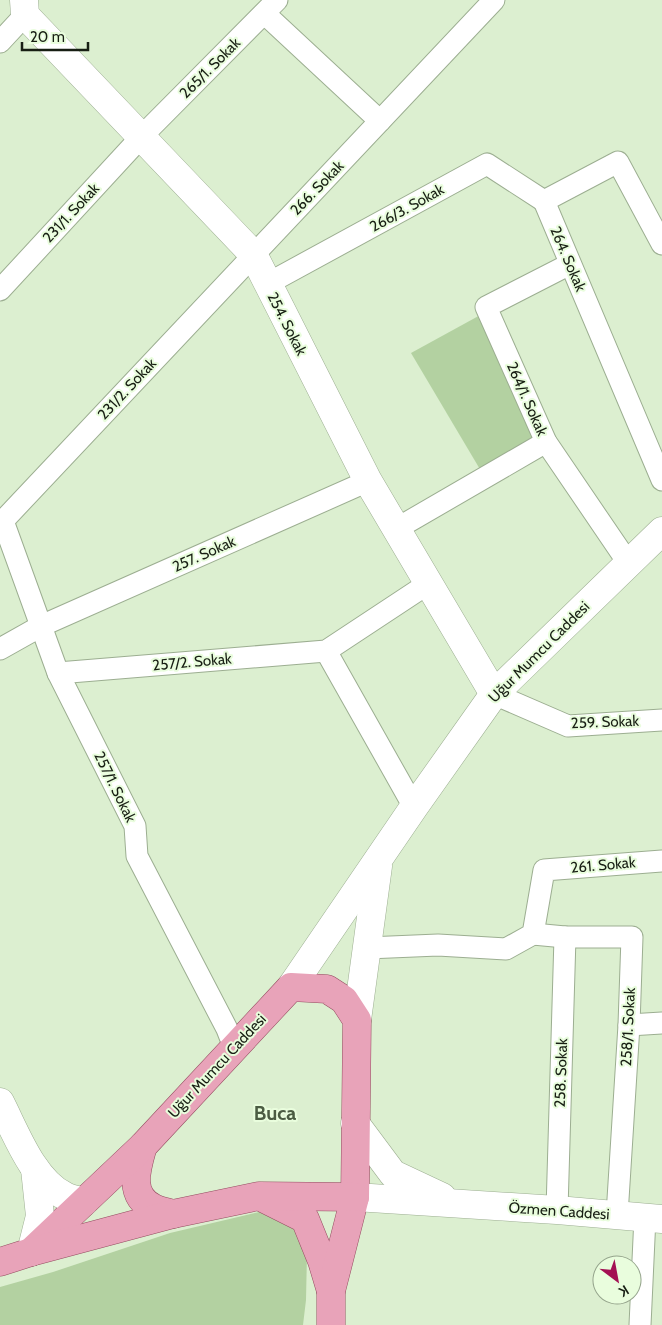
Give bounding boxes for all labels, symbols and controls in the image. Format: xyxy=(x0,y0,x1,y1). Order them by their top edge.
scale bar xyxy=(22,20,89,52)
text: 20 m xyxy=(30,28,65,46)
street label: 265/1. Sokak xyxy=(176,34,244,102)
street label: 266. Sokak xyxy=(287,157,348,219)
street label: 231/1. Sokak xyxy=(39,179,103,246)
street label: 266/3. Sokak xyxy=(367,180,447,236)
street label: 264. Sokak xyxy=(546,224,590,294)
street label: 254. Sokak xyxy=(263,289,311,359)
street label: 231/2. Sokak xyxy=(94,354,160,424)
street label: 264/1. Sokak xyxy=(503,359,551,439)
street label: 257. Sokak xyxy=(170,532,239,576)
street label: Uğur Mumcu Caddesi xyxy=(485,598,593,706)
street label: 257/2. Sokak xyxy=(152,650,233,674)
street label: 259. Sokak xyxy=(571,712,640,732)
street label: 257/1. Sokak xyxy=(90,749,140,826)
street label: 261. Sokak xyxy=(570,853,637,877)
street label: 258/1. Sokak xyxy=(617,987,639,1067)
street label: Uğur Mumcu Caddesi xyxy=(164,1010,270,1122)
street label: 258. Sokak xyxy=(551,1038,571,1108)
district label: Buca xyxy=(254,1101,296,1125)
street label: Özmen Caddesi xyxy=(508,1198,610,1224)
north arrow xyxy=(592,1255,642,1305)
text: K xyxy=(615,1281,632,1301)

